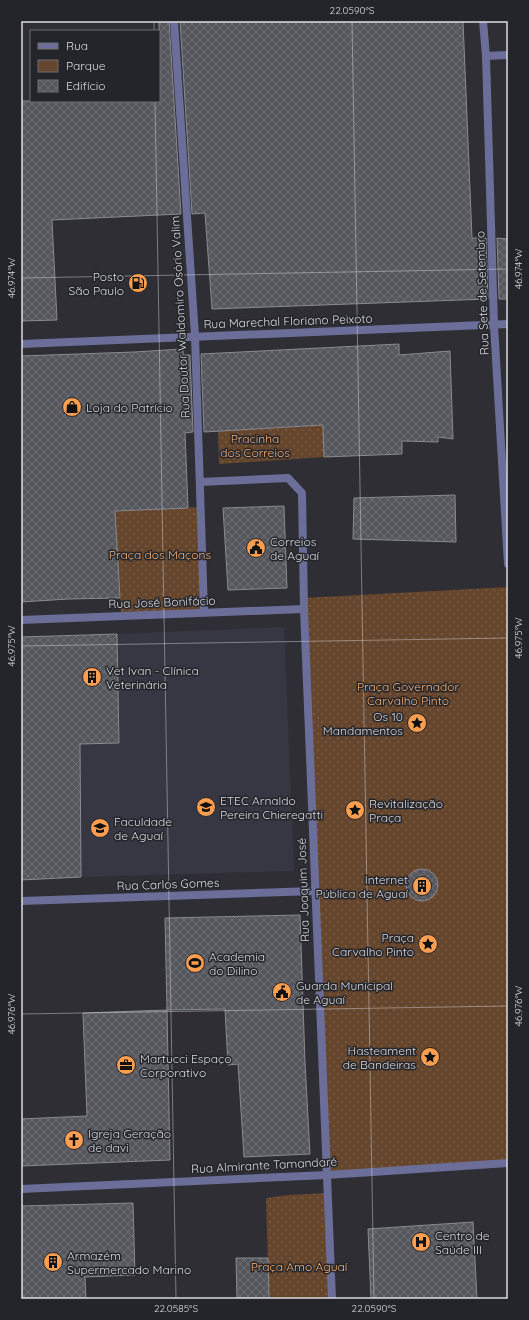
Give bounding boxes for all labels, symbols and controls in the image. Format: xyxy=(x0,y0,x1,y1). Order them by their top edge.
text: 22.0590°S xyxy=(330,4,375,17)
legend xyxy=(30,30,160,102)
text: Rua xyxy=(66,38,88,53)
text: Parque xyxy=(66,58,106,73)
text: Edifício xyxy=(66,78,106,93)
street label: Rua Doutor Waldomiro Osório Valim xyxy=(167,215,193,419)
street label: Rua Sete de Setembro xyxy=(472,231,492,355)
text: 46.974°W xyxy=(512,248,525,289)
text: 46.974°W xyxy=(5,257,18,298)
place label: Posto São Paulo xyxy=(68,269,124,298)
fuel station icon: Posto São Paulo xyxy=(127,272,149,294)
street label: Rua Marechal Floriano Peixoto xyxy=(203,311,373,331)
shop icon: Loja do Patrício xyxy=(61,396,83,418)
place label: Loja do Patrício xyxy=(86,400,173,415)
park label: Pracinha dos Correios xyxy=(220,431,290,460)
place label: Correios de Aguaí xyxy=(270,534,320,563)
public building icon: Correios de Aguaí xyxy=(245,537,267,559)
park label: Praça dos Maçons xyxy=(109,547,212,562)
street label: Rua José Bonifácio xyxy=(108,593,216,611)
text: 46.975°W xyxy=(512,617,525,659)
text: 46.975°W xyxy=(5,625,18,667)
place label: Vet Ivan - Clínica Veterinária xyxy=(106,663,199,692)
building icon: Vet Ivan - Clínica Veterinária xyxy=(81,666,103,688)
park label: Praça Governador Carvalho Pinto xyxy=(357,679,459,708)
place label: Os 10 Mandamentos xyxy=(323,709,403,738)
place icon: Os 10 Mandamentos xyxy=(406,712,428,734)
place label: ETEC Arnaldo Pereira Chieregatti xyxy=(220,793,323,822)
school or university icon: ETEC Arnaldo Pereira Chieregatti xyxy=(195,796,217,818)
place label: Revitalização Praça xyxy=(369,796,443,825)
place icon: Revitalização Praça xyxy=(344,799,366,821)
place label: Faculdade de Aguaí xyxy=(114,814,172,843)
school or university icon: Faculdade de Aguaí xyxy=(89,817,111,839)
street label: Rua Joaquim José xyxy=(294,838,312,942)
place label: Internet Pública de Aguaí xyxy=(316,872,408,901)
street label: Rua Carlos Gomes xyxy=(116,875,220,893)
building icon: Internet Pública de Aguaí xyxy=(411,875,433,897)
place label: Praça Carvalho Pinto xyxy=(332,930,414,959)
place icon: Praça Carvalho Pinto xyxy=(417,933,439,955)
place label: Academia do Dilino xyxy=(209,949,265,978)
sports icon: Academia do Dilino xyxy=(184,952,206,974)
place label: Guarda Municipal de Aguaí xyxy=(296,978,393,1007)
public building icon: Guarda Municipal de Aguaí xyxy=(271,981,293,1003)
text: 46.976°W xyxy=(512,985,525,1026)
text: 46.976°W xyxy=(5,993,18,1034)
place label: Hasteament de Bandeiras xyxy=(343,1043,416,1072)
place icon: Hasteament de Bandeiras xyxy=(419,1046,441,1068)
place label: Martucci Espaço Corporativo xyxy=(140,1051,231,1080)
office icon: Martucci Espaço Corporativo xyxy=(115,1054,137,1076)
place label: Igreja Geração de davi xyxy=(88,1126,171,1155)
church icon: Igreja Geração de davi xyxy=(63,1129,85,1151)
street label: Rua Almirante Tamandaré xyxy=(191,1154,338,1176)
place label: Centro de Saúde III xyxy=(435,1228,490,1257)
hospital icon: Centro de Saúde III xyxy=(410,1231,432,1253)
place label: Armazém Supermercado Marino xyxy=(67,1248,191,1277)
building icon: Armazém Supermercado Marino xyxy=(42,1251,64,1273)
park label: Praça Amo Aguaí xyxy=(251,1259,348,1274)
text: 22.0585°S xyxy=(154,1302,198,1315)
text: 22.0590°S xyxy=(352,1302,397,1315)

